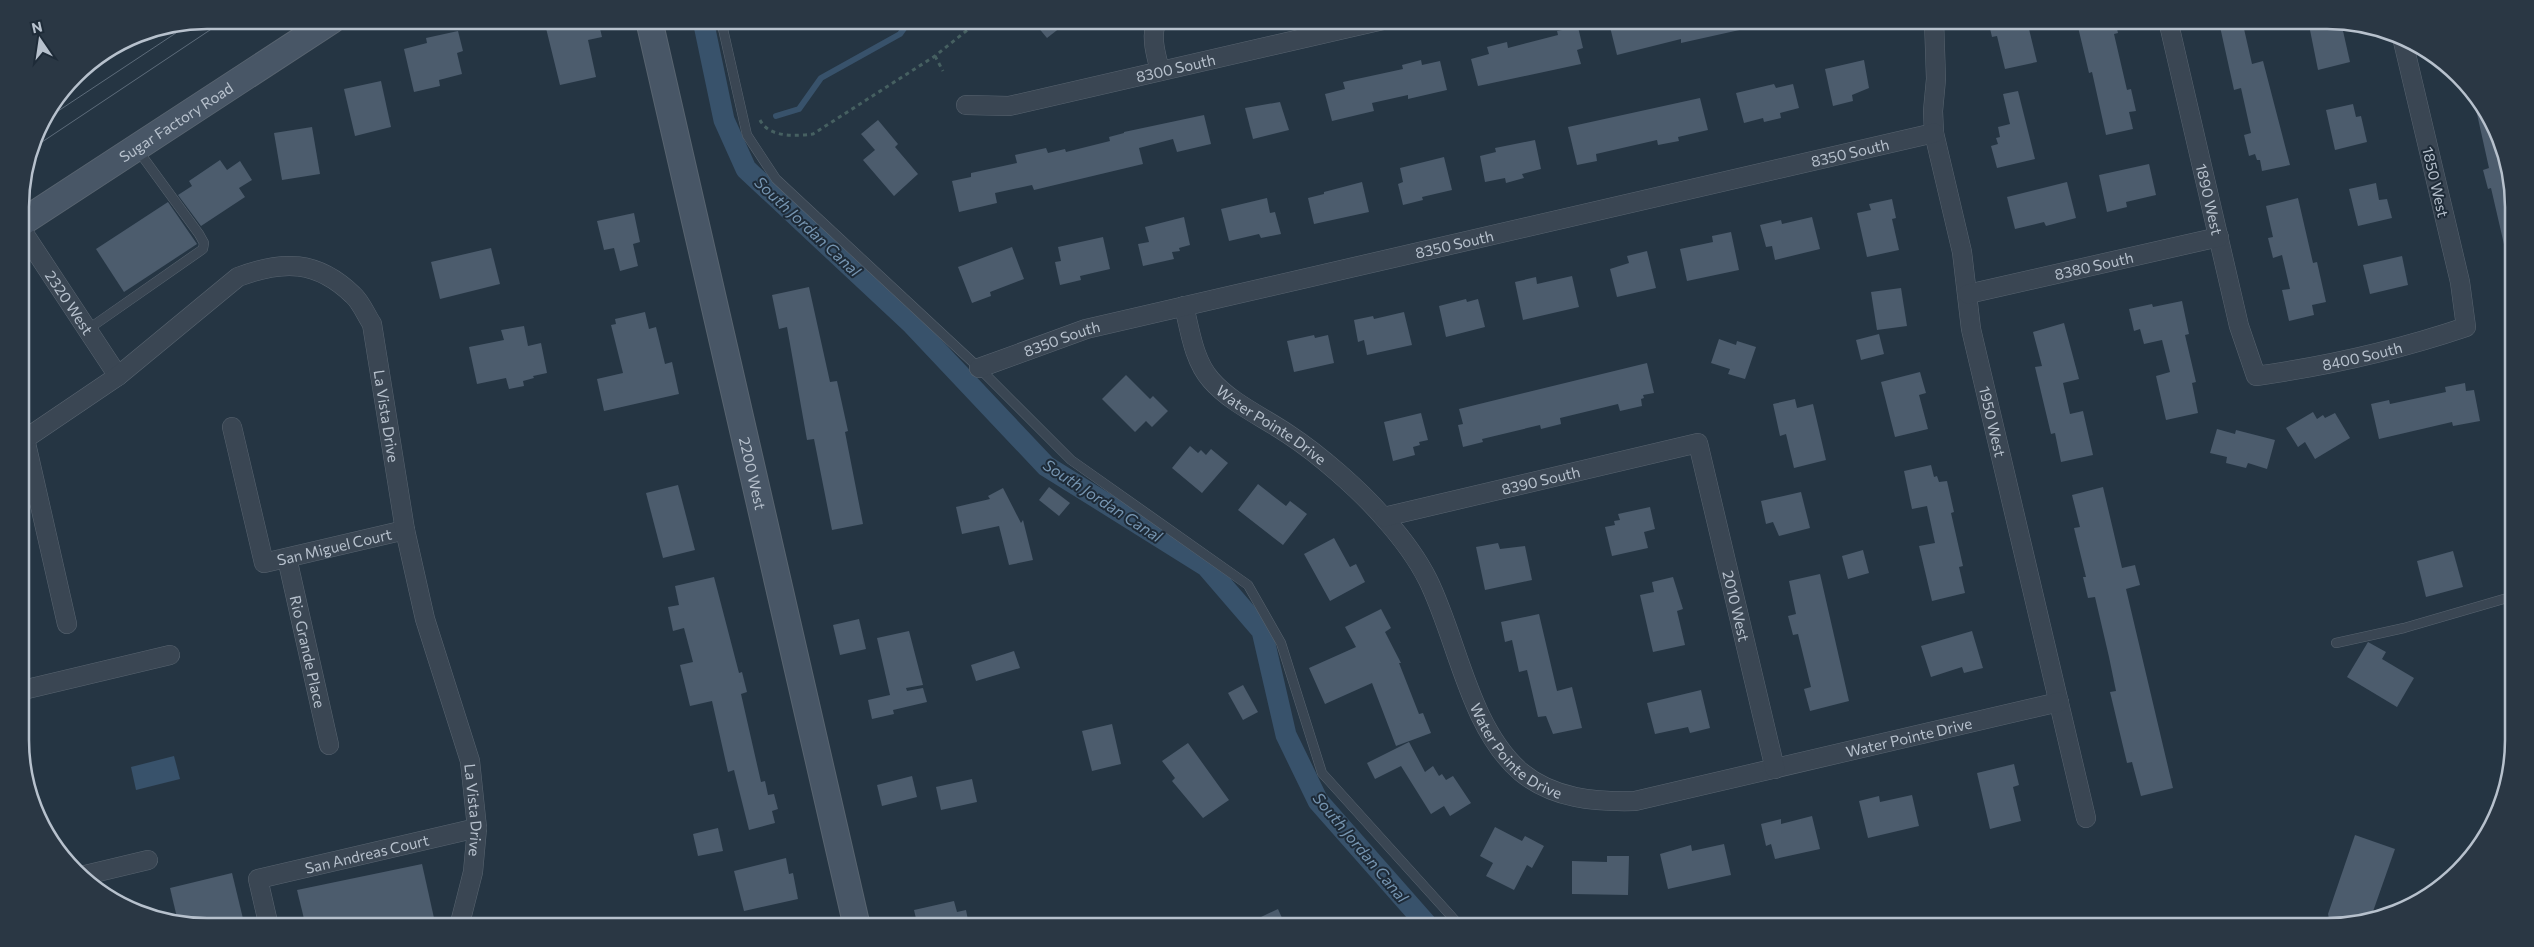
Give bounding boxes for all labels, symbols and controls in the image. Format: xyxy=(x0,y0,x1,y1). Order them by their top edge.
north arrow xyxy=(15,15,65,65)
text: N xyxy=(30,17,44,36)
street label: 8300 South xyxy=(1134,50,1217,86)
street label: Sugar Factory Road xyxy=(116,78,236,166)
street label: 8350 South xyxy=(1809,135,1891,170)
street label: 1850 West xyxy=(2419,145,2453,219)
street label: 1890 West xyxy=(2193,162,2227,237)
water label: South Jordan Canal xyxy=(751,172,866,281)
street label: 8350 South xyxy=(1413,226,1495,262)
street label: 8380 South xyxy=(2053,248,2135,283)
street label: 2320 West xyxy=(42,267,97,338)
street label: 8350 South xyxy=(1021,317,1102,360)
street label: 8400 South xyxy=(2321,338,2404,374)
street label: La Vista Drive xyxy=(370,368,403,464)
street label: Water Pointe Drive xyxy=(1213,381,1330,468)
street label: 1950 West xyxy=(1976,384,2010,459)
street label: 2200 West xyxy=(736,435,770,511)
water label: South Jordan Canal xyxy=(1040,455,1167,546)
street label: 8390 South xyxy=(1500,462,1582,498)
street label: San Miguel Court xyxy=(275,524,394,569)
street label: 2010 West xyxy=(1719,569,1754,643)
street label: Rio Grande Place xyxy=(287,594,329,710)
street label: Water Pointe Drive xyxy=(1467,700,1564,802)
street label: Water Pointe Drive xyxy=(1844,714,1974,760)
street label: La Vista Drive xyxy=(461,763,486,857)
water label: South Jordan Canal xyxy=(1309,788,1413,907)
street label: San Andreas Court xyxy=(303,831,431,877)

